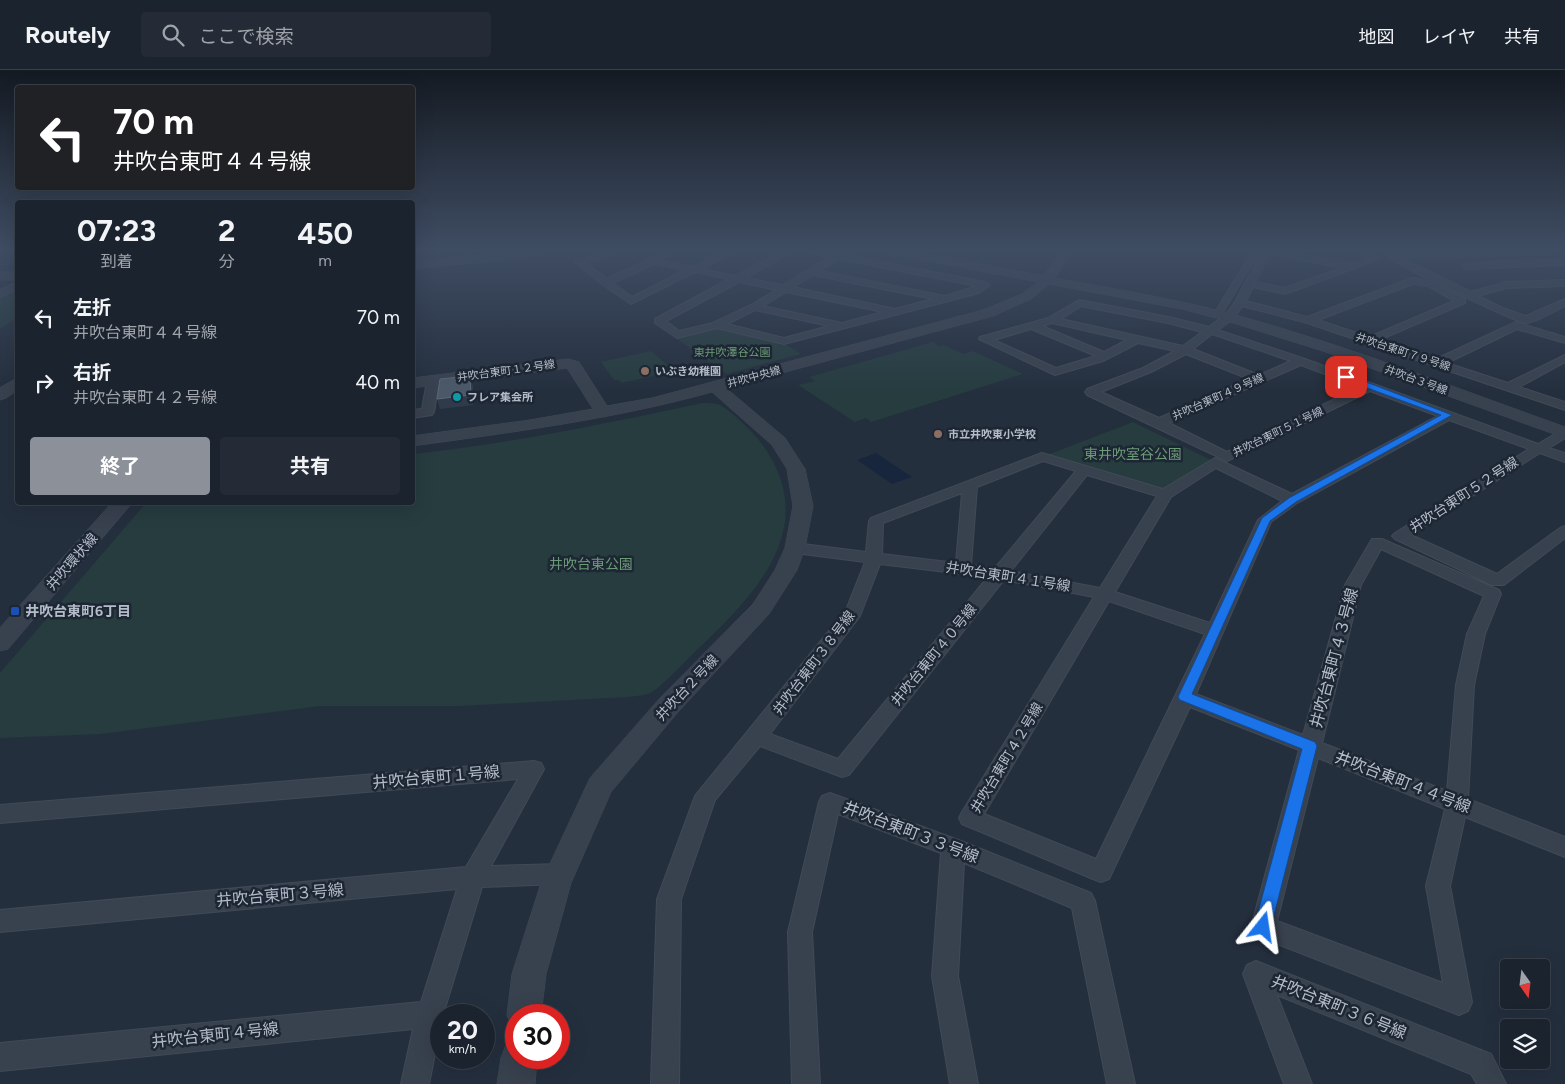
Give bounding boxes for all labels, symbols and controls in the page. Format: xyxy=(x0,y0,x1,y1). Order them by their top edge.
search box xyxy=(141,12,491,57)
text: Routely xyxy=(25,20,111,49)
icon: search xyxy=(159,21,187,49)
text: ここで検索 xyxy=(199,25,294,48)
text: 地図 xyxy=(1359,26,1395,48)
text: レイヤ xyxy=(1423,26,1476,48)
text: 共有 xyxy=(1504,26,1540,48)
text: 70 m xyxy=(113,101,194,143)
icon: left xyxy=(30,105,95,170)
text: 井吹台東町４４号線 xyxy=(113,148,311,175)
text: 07:23 xyxy=(77,212,156,249)
text: 2 xyxy=(218,212,235,249)
text: 450 xyxy=(297,215,353,252)
text: m xyxy=(318,251,332,270)
text: 到着 xyxy=(100,252,132,271)
text: 分 xyxy=(219,252,235,271)
text: 左折 xyxy=(73,296,111,319)
icon: left xyxy=(30,304,58,332)
text: 70 m xyxy=(357,306,400,329)
text: 井吹台東町４４号線 xyxy=(73,323,217,342)
street label: 井吹台東町７９号線 xyxy=(1354,331,1452,373)
park label: 東井吹澤谷公園 xyxy=(694,346,771,359)
pin xyxy=(1325,356,1367,398)
street label: 井吹台東町１２号線 xyxy=(456,358,556,384)
text: 右折 xyxy=(73,361,111,384)
icon: arrive xyxy=(1332,363,1360,391)
street label: 井吹台３号線 xyxy=(1383,363,1449,397)
street label: 井吹中央線 xyxy=(726,364,782,390)
marker: いぶき幼稚園 xyxy=(639,365,651,377)
place label: いぶき幼稚園 xyxy=(655,365,721,378)
icon: right xyxy=(30,369,58,397)
text: 40 m xyxy=(355,371,400,394)
street label: 井吹台東町４９号線 xyxy=(1170,371,1266,423)
text: 井吹台東町４２号線 xyxy=(73,388,217,407)
marker: フレア集会所 xyxy=(451,391,463,403)
place label: フレア集会所 xyxy=(467,391,533,404)
street label: 井吹台東町５１号線 xyxy=(1231,404,1325,460)
marker: 市立井吹東小学校 xyxy=(932,428,944,440)
place label: 市立井吹東小学校 xyxy=(948,428,1036,441)
button: 終了 xyxy=(30,437,210,495)
button: 共有 xyxy=(220,437,400,495)
park label: 東井吹室谷公園 xyxy=(1084,446,1182,463)
street label: 井吹台東町５２号線 xyxy=(1407,454,1521,536)
street label: 井吹環状線 xyxy=(43,530,101,594)
park label: 井吹台東公園 xyxy=(549,556,633,573)
street label: 井吹台東町４１号線 xyxy=(944,559,1072,595)
street label: 井吹台東町４３号線 xyxy=(1306,586,1362,730)
street label: 井吹台東町４０号線 xyxy=(888,601,980,709)
place label: 井吹台東町6丁目 xyxy=(25,603,131,620)
marker: 井吹台東町6丁目 xyxy=(9,605,21,617)
street label: 井吹台東町３８号線 xyxy=(769,608,859,718)
street label: 井吹台２号線 xyxy=(652,651,722,725)
street label: 井吹台東町４２号線 xyxy=(967,700,1047,816)
street label: 井吹台東町４４号線 xyxy=(1332,747,1474,817)
street label: 井吹台東町１号線 xyxy=(371,762,501,792)
street label: 井吹台東町３３号線 xyxy=(840,797,982,867)
street label: 井吹台東町３号線 xyxy=(215,880,345,910)
position arrow xyxy=(1236,900,1288,952)
north arrow xyxy=(1500,959,1550,1009)
map controls xyxy=(1500,959,1550,1069)
street label: 井吹台東町３６号線 xyxy=(1269,971,1409,1043)
speed limit sign: 30 xyxy=(505,1004,570,1069)
text: 20 xyxy=(447,1015,478,1045)
street label: 井吹台東町４号線 xyxy=(150,1019,280,1051)
button: layers xyxy=(1500,1019,1550,1069)
text: km/h xyxy=(449,1042,476,1056)

